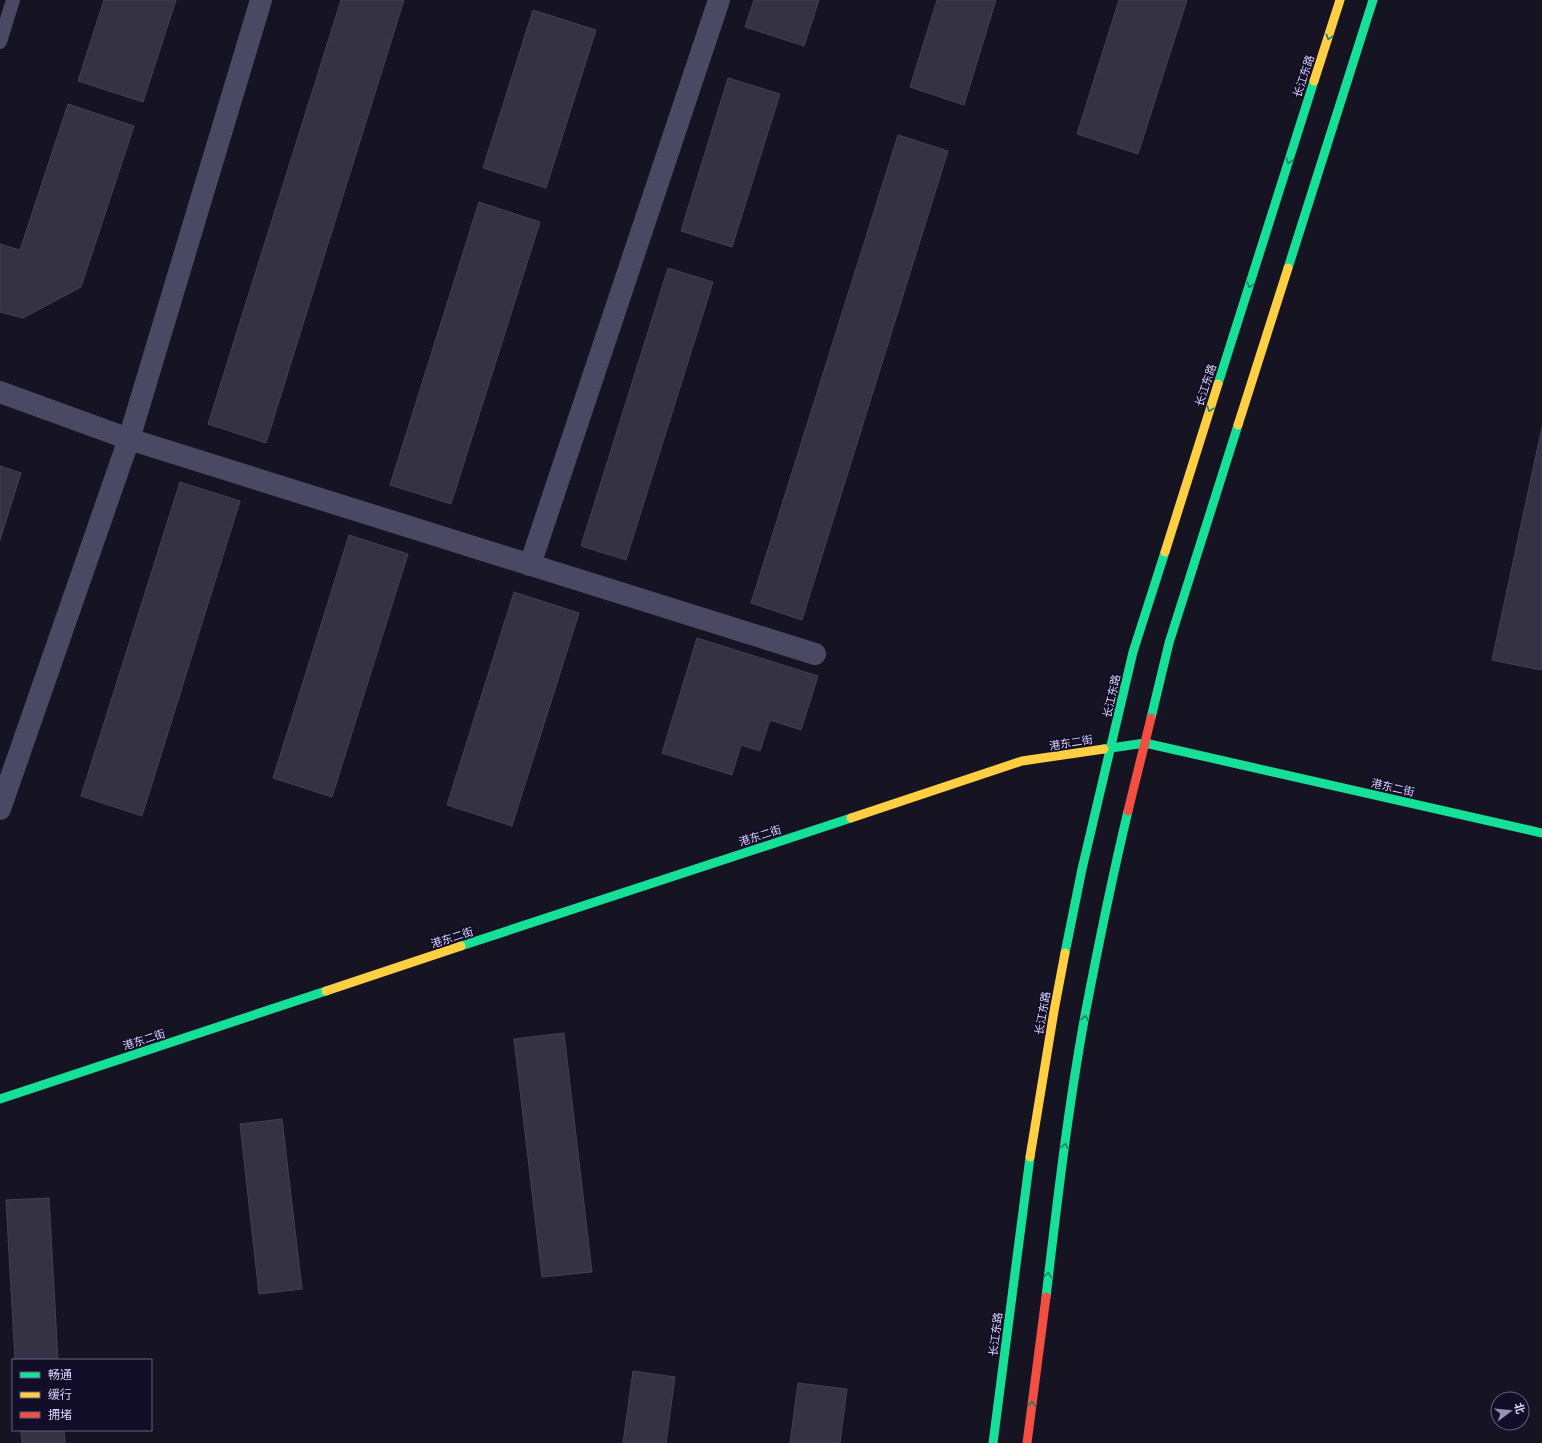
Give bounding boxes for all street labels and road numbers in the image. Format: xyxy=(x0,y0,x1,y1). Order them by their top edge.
street label: 长江东路 xyxy=(1289,53,1317,99)
street label: 长江东路 xyxy=(1191,362,1219,408)
street label: 长江东路 xyxy=(1099,673,1123,719)
street label: 港东二街 xyxy=(1048,731,1094,753)
street label: 港东二街 xyxy=(1370,775,1416,799)
street label: 港东二街 xyxy=(737,821,783,849)
street label: 港东二街 xyxy=(429,923,475,951)
street label: 长江东路 xyxy=(1031,990,1053,1036)
street label: 港东二街 xyxy=(121,1025,167,1053)
street label: 长江东路 xyxy=(985,1311,1005,1357)

